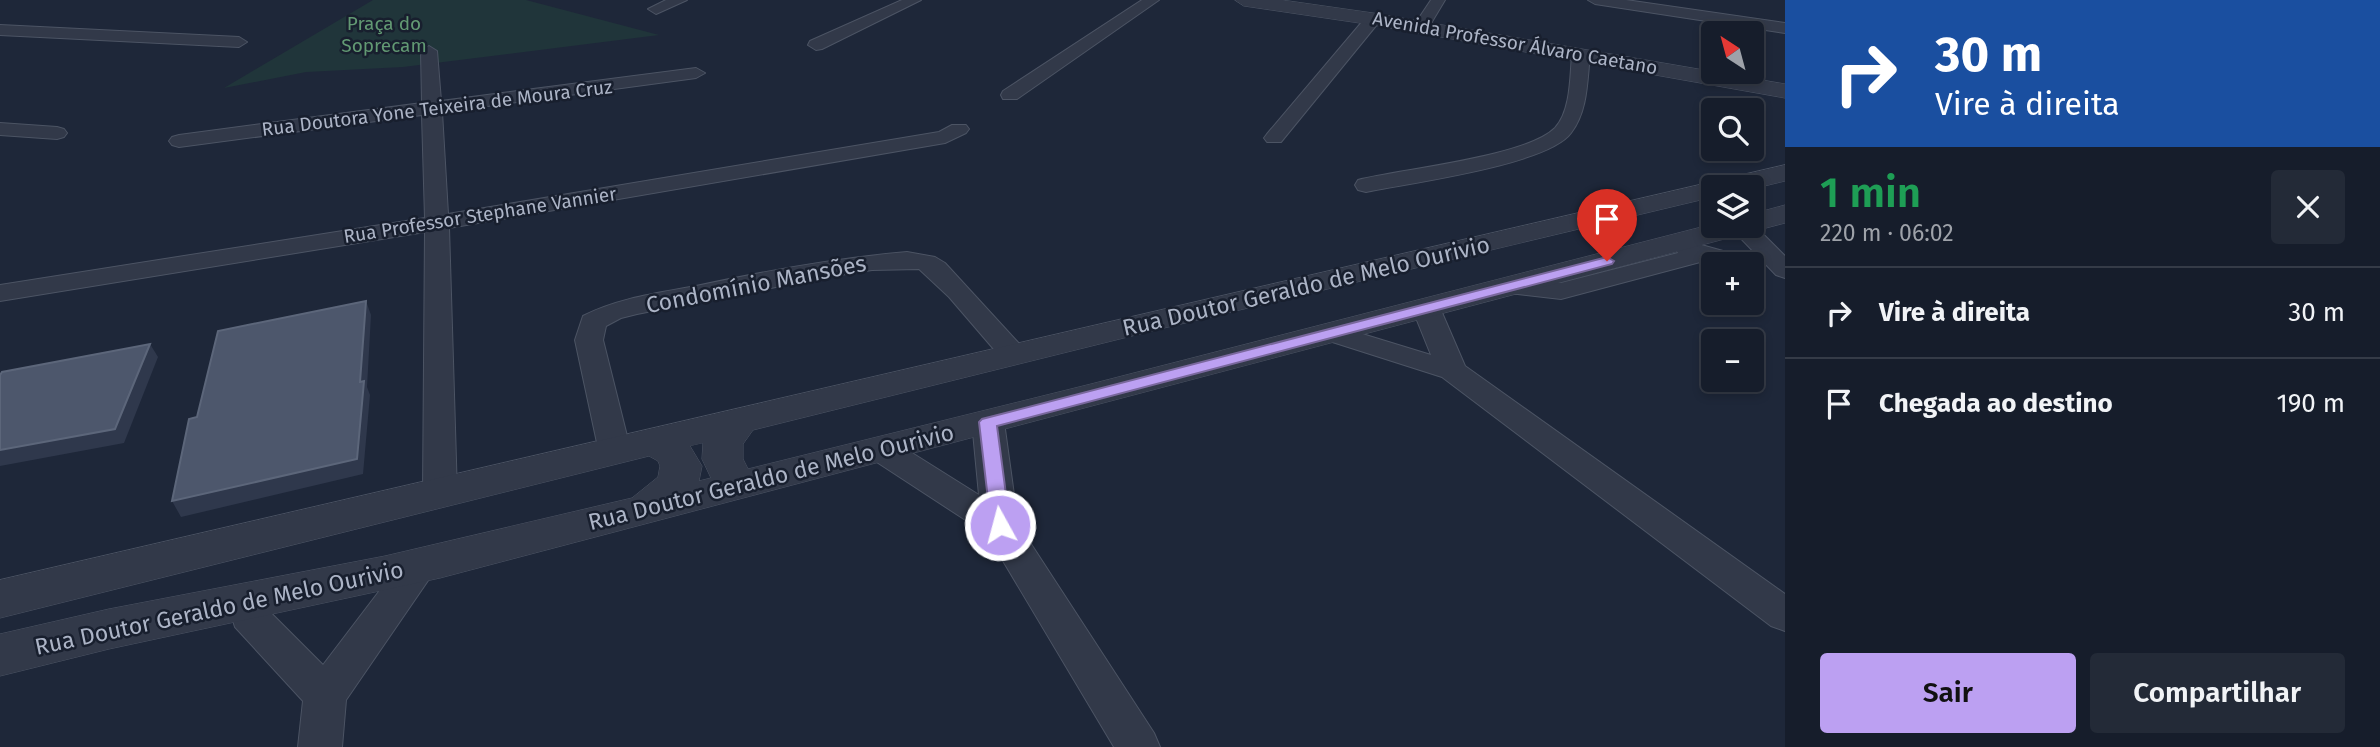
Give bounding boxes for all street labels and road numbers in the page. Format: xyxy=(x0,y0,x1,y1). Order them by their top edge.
street label: Avenida Professor Álvaro Caetano xyxy=(1371,7,1659,79)
street label: Rua Doutora Yone Teixeira de Moura Cruz xyxy=(260,75,614,141)
street label: Rua Professor Stephane Vannier xyxy=(342,182,619,248)
street label: Rua Doutor Geraldo de Melo Ourivio xyxy=(1120,230,1492,342)
street label: Condomínio Mansões xyxy=(644,249,868,319)
street label: Rua Doutor Geraldo de Melo Ourivio xyxy=(585,418,957,536)
street label: Rua Doutor Geraldo de Melo Ourivio xyxy=(32,555,406,661)

